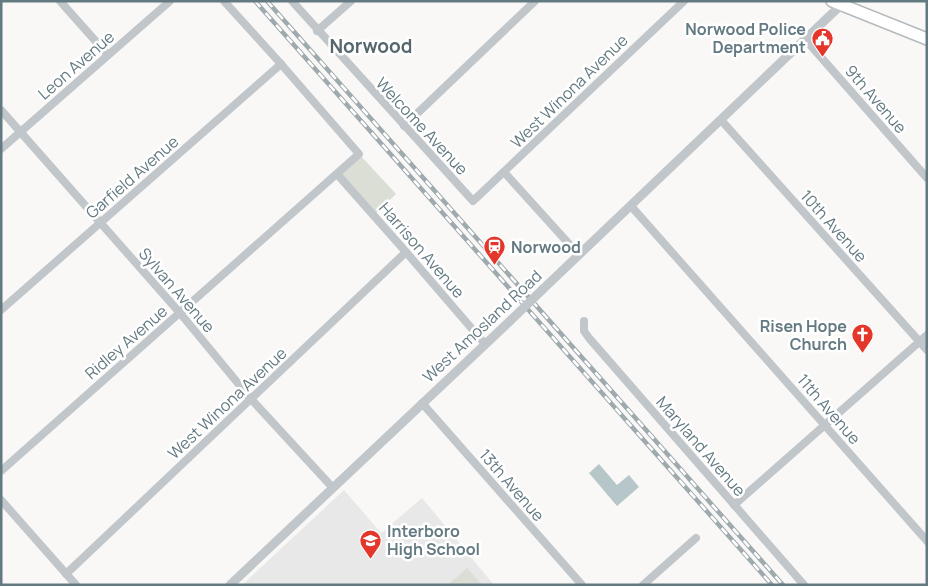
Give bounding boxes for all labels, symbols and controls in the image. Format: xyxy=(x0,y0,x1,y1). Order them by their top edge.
place label: Norwood Police Department xyxy=(685,18,806,58)
street label: Leon Avenue xyxy=(33,26,119,104)
public building icon: Norwood Police Department xyxy=(810,26,834,57)
street label: West Winona Avenue xyxy=(506,29,632,153)
district label: Norwood xyxy=(329,33,413,59)
street label: 9th Avenue xyxy=(840,60,912,138)
street label: Welcome Avenue xyxy=(371,72,473,180)
street label: Garfield Avenue xyxy=(81,131,183,223)
street label: 10th Avenue xyxy=(796,185,872,267)
street label: Harrison Avenue xyxy=(374,197,470,303)
station icon: Norwood xyxy=(483,235,507,266)
place label: Norwood xyxy=(511,236,581,258)
street label: Sylvan Avenue xyxy=(134,243,220,337)
street label: West Amosland Road xyxy=(418,265,546,387)
street label: Ridley Avenue xyxy=(80,300,172,384)
place label: Risen Hope Church xyxy=(760,315,847,355)
church icon: Risen Hope Church xyxy=(851,323,875,354)
street label: West Winona Avenue xyxy=(163,342,291,464)
street label: 11th Avenue xyxy=(792,369,866,449)
street label: Maryland Avenue xyxy=(651,391,751,501)
street label: 13th Avenue xyxy=(475,444,549,526)
place label: Interboro High School xyxy=(387,520,480,560)
school or university icon: Interboro High School xyxy=(359,528,383,559)

